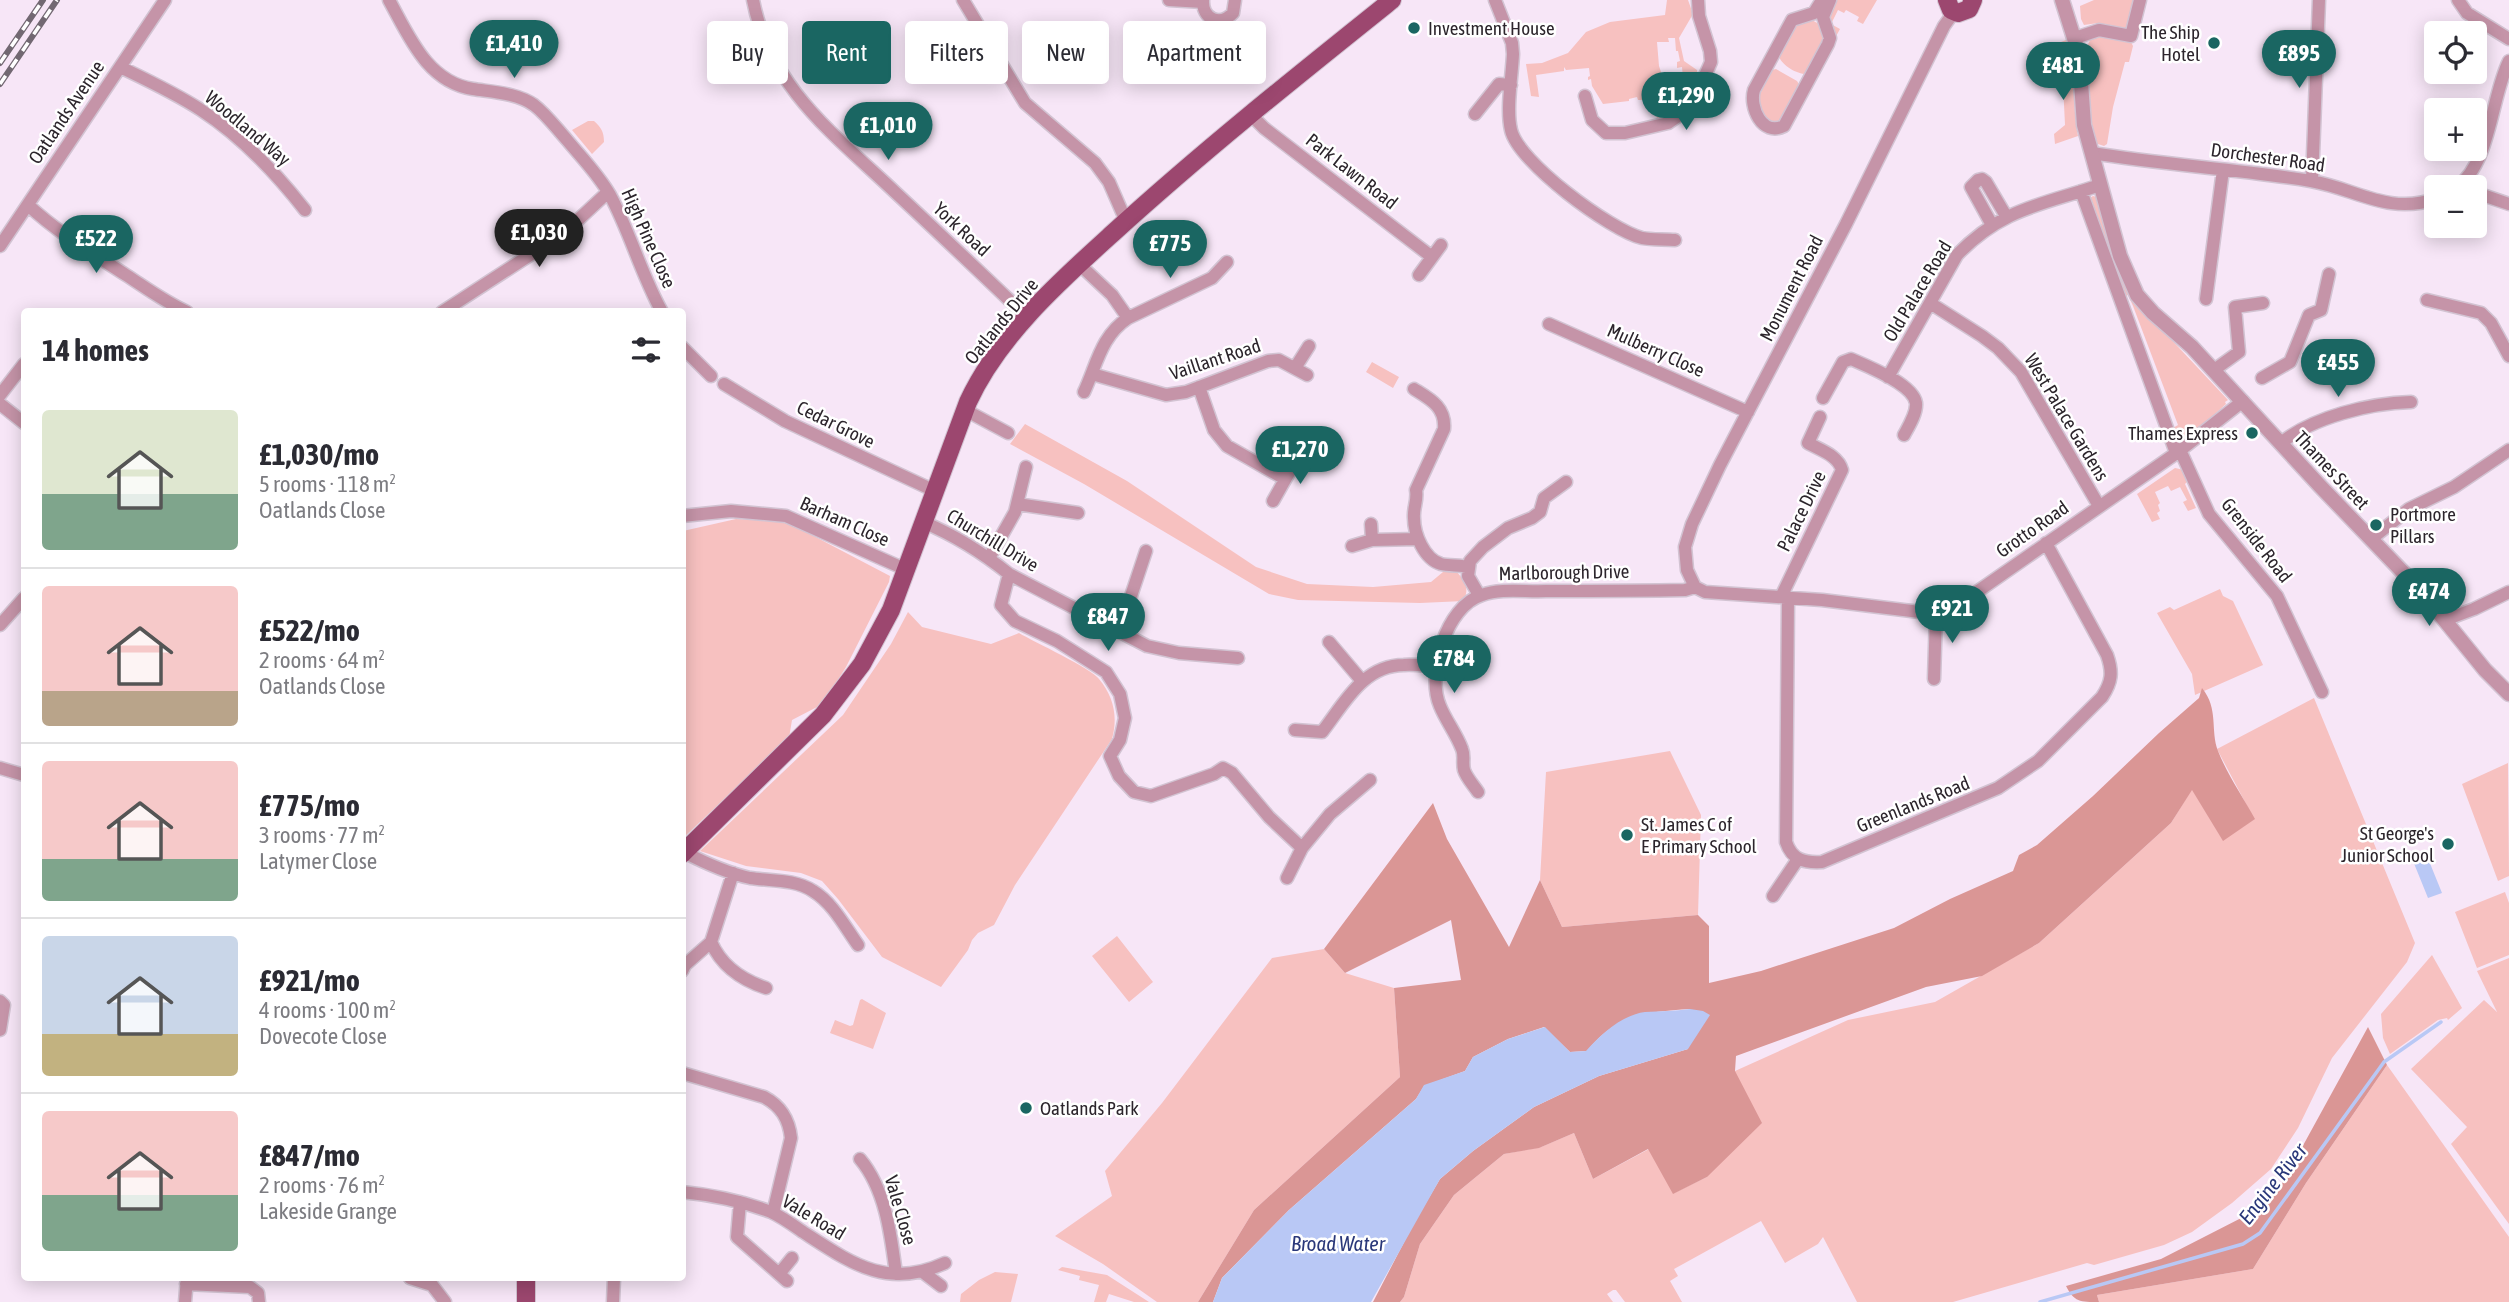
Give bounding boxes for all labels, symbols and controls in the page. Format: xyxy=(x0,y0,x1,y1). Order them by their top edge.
place label: Investment House xyxy=(1428,17,1555,39)
pin: £1,410 xyxy=(457,20,571,80)
marker: Investment House xyxy=(1406,20,1422,36)
chip: Buy xyxy=(707,21,788,84)
chip: Rent xyxy=(802,21,891,84)
chip: Filters xyxy=(905,21,1008,84)
chip: New xyxy=(1022,21,1109,84)
chip: Apartment xyxy=(1123,21,1266,84)
place label: The Ship Hotel xyxy=(2141,21,2200,65)
map controls xyxy=(2424,21,2487,238)
button: locate xyxy=(2424,21,2487,84)
text: £1,410 xyxy=(486,30,543,56)
pin: £895 xyxy=(2258,31,2340,90)
marker: The Ship Hotel xyxy=(2206,35,2222,51)
text: £895 xyxy=(2278,40,2320,66)
pin: £481 xyxy=(2022,42,2104,102)
text: £481 xyxy=(2042,52,2084,78)
street label: Oatlands Avenue xyxy=(23,56,109,168)
pin: £1,290 xyxy=(1629,72,1743,132)
text: £1,290 xyxy=(1658,82,1715,108)
street label: Woodland Way xyxy=(201,86,295,170)
button: + xyxy=(2424,98,2487,161)
pin: £1,010 xyxy=(831,102,945,162)
text: £1,010 xyxy=(860,112,917,138)
street label: Park Lawn Road xyxy=(1302,128,1402,214)
street label: Dorchester Road xyxy=(2209,138,2327,176)
button: − xyxy=(2424,175,2487,238)
street label: High Pine Close xyxy=(617,185,681,291)
street label: York Road xyxy=(929,197,995,261)
pin: £1,030 xyxy=(482,210,596,269)
pin: £522 xyxy=(55,216,137,275)
text: £1,030 xyxy=(511,219,568,245)
pin: £775 xyxy=(1129,220,1211,280)
text: £522 xyxy=(75,225,117,251)
text: £775 xyxy=(1149,230,1191,256)
street label: Monument Road xyxy=(1755,231,1827,345)
street label: Old Palace Road xyxy=(1878,237,1956,345)
street label: Oatlands Drive xyxy=(960,274,1042,368)
street label: Mulberry Close xyxy=(1604,319,1708,381)
icon: filters xyxy=(627,331,665,369)
text: 14 homes xyxy=(42,333,149,367)
street label: Vaillant Road xyxy=(1167,334,1263,384)
pin: £455 xyxy=(2297,340,2379,399)
street label: West Palace Gardens xyxy=(2020,349,2114,485)
text: £455 xyxy=(2317,349,2359,375)
street label: Cedar Grove xyxy=(794,396,878,452)
place label: Thames Express xyxy=(2128,422,2238,444)
marker: Thames Express xyxy=(2244,425,2260,441)
pin: £1,270 xyxy=(1243,426,1357,486)
street label: Thames Street xyxy=(2290,426,2374,514)
text: £1,270 xyxy=(1272,436,1329,462)
text: £1,030/mo xyxy=(259,437,379,471)
icon: home xyxy=(98,438,182,522)
street label: Palace Drive xyxy=(1772,467,1830,555)
text: 5 rooms · 118 m² xyxy=(259,471,396,497)
street label: Barham Close xyxy=(797,492,893,550)
street label: Grenside Road xyxy=(2217,493,2297,587)
street label: Grotto Road xyxy=(1992,496,2072,562)
text: Oatlands Close xyxy=(259,497,385,523)
place label: Portmore Pillars xyxy=(2390,503,2456,547)
street label: Churchill Drive xyxy=(943,504,1043,576)
marker: Portmore Pillars xyxy=(2368,517,2384,533)
street label: Marlborough Drive xyxy=(1498,560,1630,584)
pin: £474 xyxy=(2388,568,2470,628)
text: £474 xyxy=(2408,578,2450,604)
pin: £921 xyxy=(1911,586,1993,645)
pin: £847 xyxy=(1067,594,1149,653)
text: £921 xyxy=(1931,595,1973,621)
text: £847 xyxy=(1087,603,1129,629)
text: £522/mo xyxy=(259,613,360,647)
icon: home xyxy=(98,614,182,698)
pin: £784 xyxy=(1413,636,1495,695)
text: £784 xyxy=(1433,645,1475,671)
text: 2 rooms · 64 m² xyxy=(259,647,385,673)
text: Oatlands Close xyxy=(259,673,385,699)
street label: Greenlands Road xyxy=(1853,771,1973,837)
text: £775/mo xyxy=(259,788,360,822)
icon: home xyxy=(98,789,182,873)
place label: St. James C of E Primary School xyxy=(1641,813,1757,857)
text: 3 rooms · 77 m² xyxy=(259,822,385,848)
place label: St George's Junior School xyxy=(2341,822,2434,866)
marker: St. James C of E Primary School xyxy=(1619,827,1635,843)
marker: St George's Junior School xyxy=(2440,836,2456,852)
text: Latymer Close xyxy=(259,848,377,874)
text: £921/mo xyxy=(259,963,360,997)
icon: home xyxy=(98,964,182,1048)
text: 4 rooms · 100 m² xyxy=(259,997,396,1023)
text: Dovecote Close xyxy=(259,1023,387,1049)
place label: Oatlands Park xyxy=(1040,1097,1139,1119)
marker: Oatlands Park xyxy=(1018,1100,1034,1116)
text: £847/mo xyxy=(259,1138,360,1172)
water label: Engine River xyxy=(2233,1138,2312,1229)
icon: home xyxy=(98,1139,182,1223)
text: 2 rooms · 76 m² xyxy=(259,1172,385,1198)
street label: Vale Close xyxy=(881,1173,921,1247)
street label: Vale Road xyxy=(778,1190,850,1244)
text: Lakeside Grange xyxy=(259,1198,397,1224)
water label: Broad Water xyxy=(1291,1231,1386,1255)

